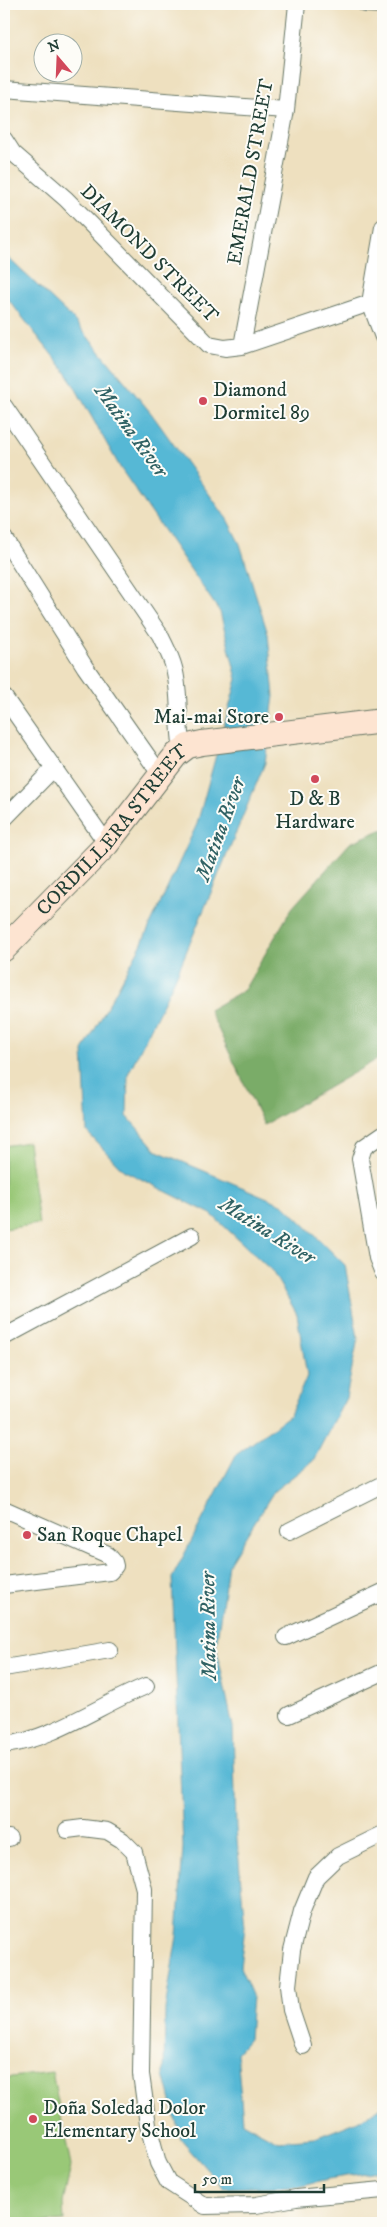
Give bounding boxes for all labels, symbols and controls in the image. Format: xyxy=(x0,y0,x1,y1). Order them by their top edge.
north arrow xyxy=(32,32,82,82)
text: N xyxy=(46,36,63,57)
street label: EMERALD STREET xyxy=(222,77,280,267)
street label: DIAMOND STREET xyxy=(75,180,223,328)
water label: Matina River xyxy=(87,378,174,484)
place label: Diamond Dormitel 89 xyxy=(213,378,310,426)
marker: Diamond Dormitel 89 xyxy=(197,395,209,407)
place label: Mai-mai Store xyxy=(154,705,269,730)
marker: Mai-mai Store xyxy=(273,711,285,723)
street label: CORDILLERA STREET xyxy=(31,738,192,921)
water label: Matina River xyxy=(190,772,252,886)
marker: D & B Hardware xyxy=(309,773,321,785)
place label: D & B Hardware xyxy=(275,787,355,835)
water label: Matina River xyxy=(212,1190,321,1272)
place label: San Roque Chapel xyxy=(37,1523,182,1548)
marker: San Roque Chapel xyxy=(21,1529,33,1541)
water label: Matina River xyxy=(195,1570,223,1682)
place label: Doña Soledad Dolor Elementary School xyxy=(43,2096,206,2144)
marker: Doña Soledad Dolor Elementary School xyxy=(27,2113,39,2125)
scale bar xyxy=(195,2162,323,2194)
text: 50 m xyxy=(202,2170,232,2189)

